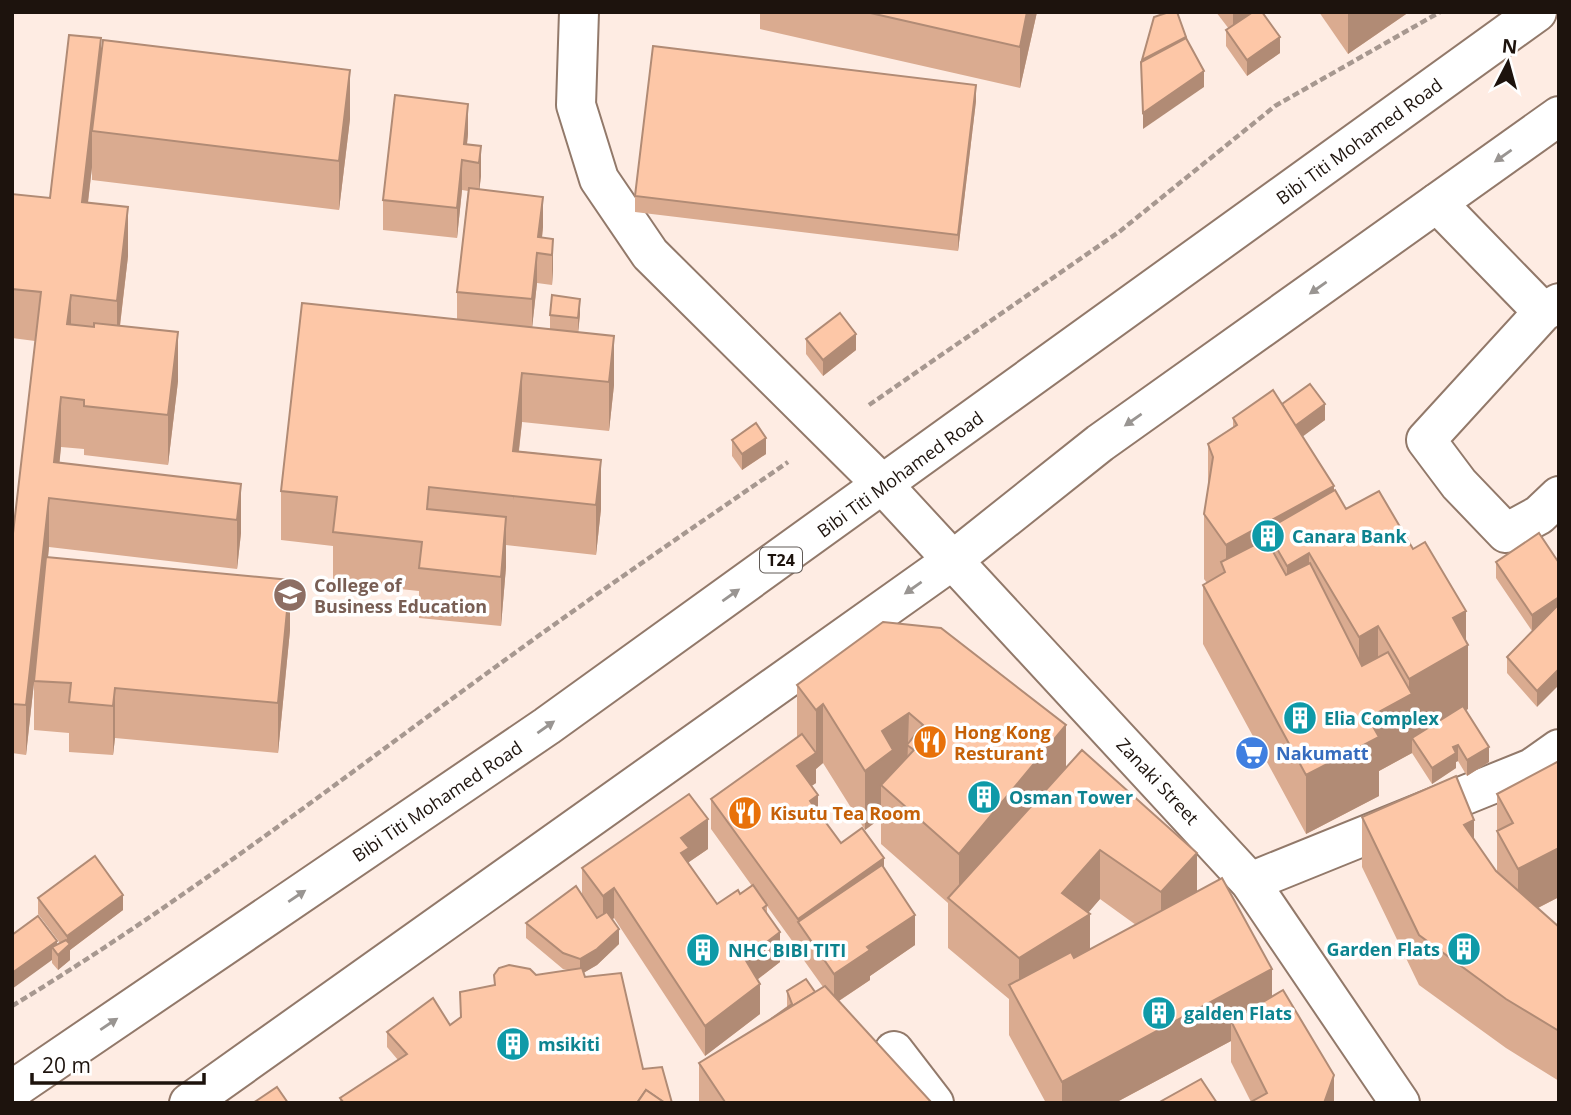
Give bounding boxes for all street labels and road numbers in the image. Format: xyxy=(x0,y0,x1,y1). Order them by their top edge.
street label: Bibi Titi Mohamed Road xyxy=(1271,73,1447,209)
street label: Bibi Titi Mohamed Road xyxy=(812,406,988,542)
road number: T24 xyxy=(760,548,802,572)
street label: Zanaki Street xyxy=(1112,732,1204,830)
street label: Bibi Titi Mohamed Road xyxy=(347,735,527,867)

